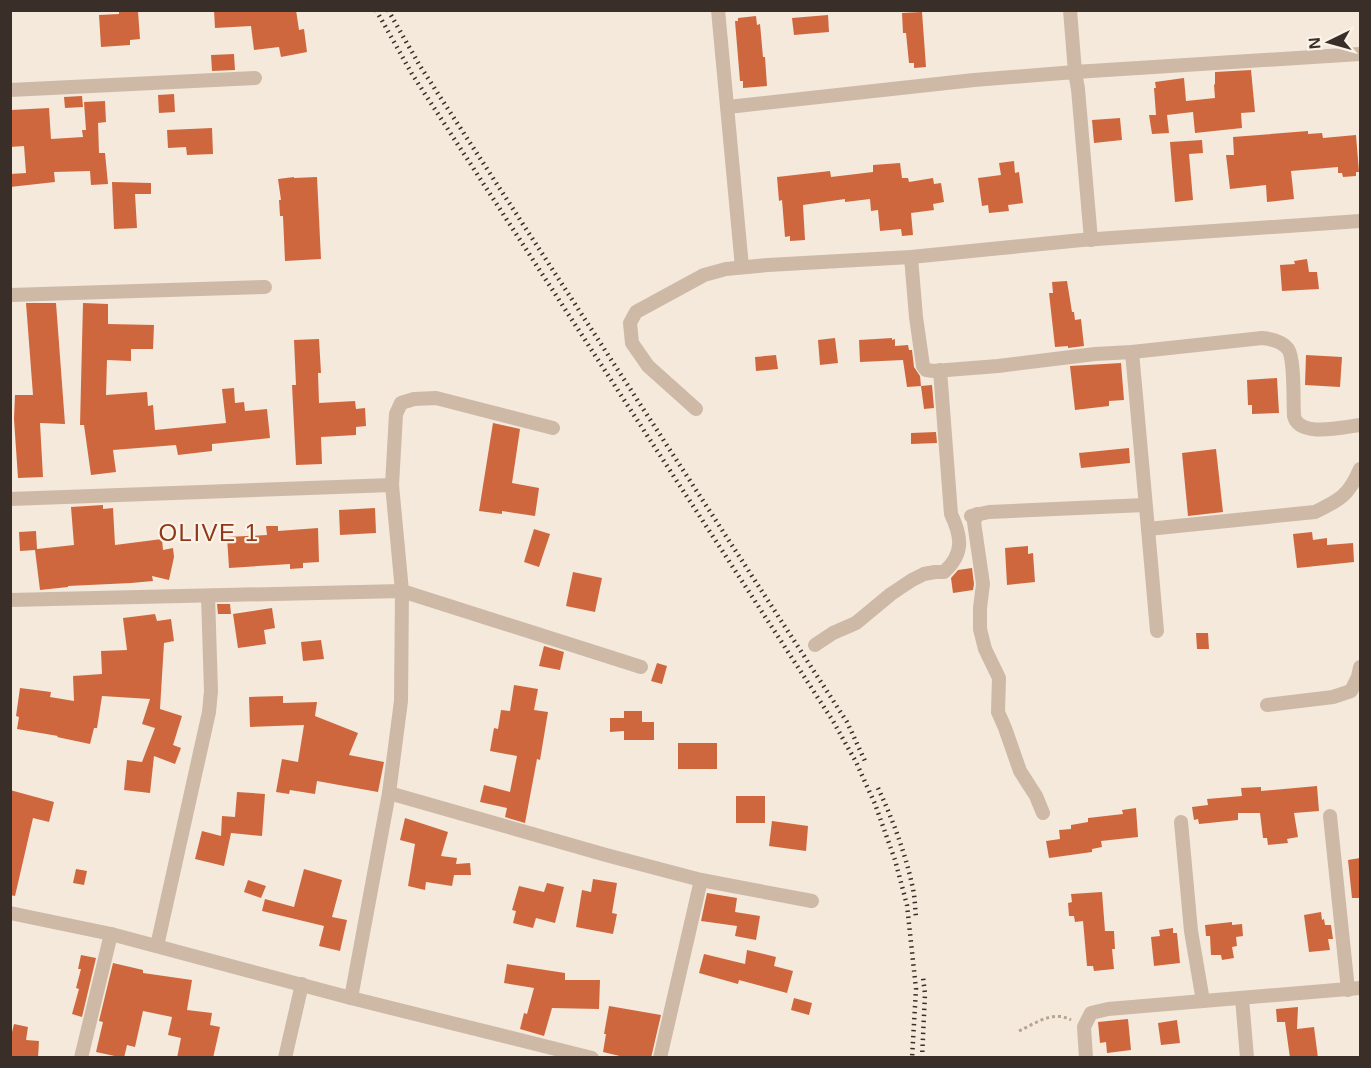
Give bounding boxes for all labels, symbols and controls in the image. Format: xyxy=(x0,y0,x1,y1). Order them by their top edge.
north arrow xyxy=(1299,12,1359,72)
text: N xyxy=(1306,37,1324,50)
district label: OLIVE 1 xyxy=(158,519,260,546)

